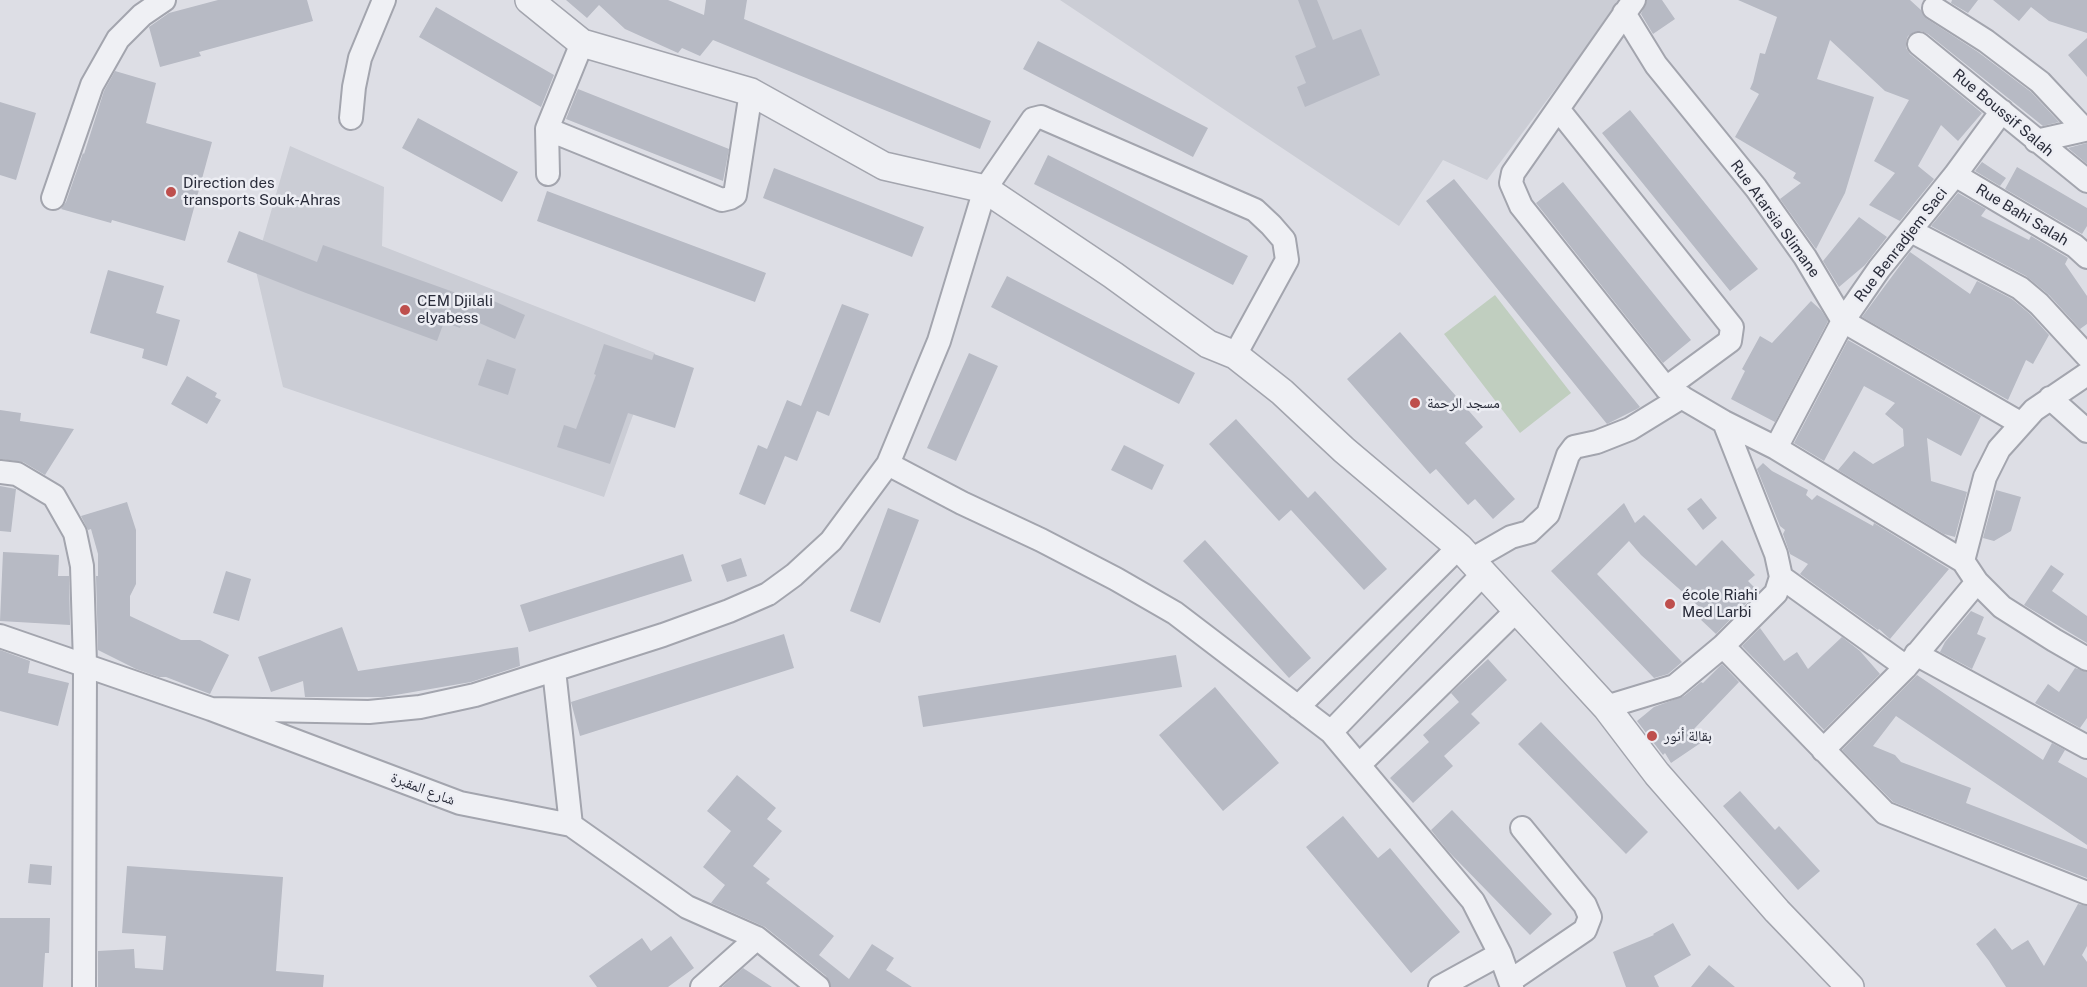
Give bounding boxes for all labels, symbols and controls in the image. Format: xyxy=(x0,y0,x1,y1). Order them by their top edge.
street label: Rue Boussif Salah xyxy=(1949,66,2057,160)
street label: Rue Atarsia Slimane xyxy=(1726,157,1824,281)
place label: Direction des transports Souk-Ahras xyxy=(183,174,340,209)
street label: Rue Bahi Salah xyxy=(1972,180,2072,250)
street label: Rue Benradjem Saci xyxy=(1851,184,1951,306)
marker: Direction des transports Souk-Ahras xyxy=(164,185,178,199)
place label: CEM Djilali elyabess xyxy=(417,292,493,327)
marker: CEM Djilali elyabess xyxy=(398,303,412,317)
place label: مسجد الرحمة xyxy=(1427,394,1500,412)
marker: مسجد الرحمة xyxy=(1408,396,1422,410)
place label: école Riahi Med Larbi xyxy=(1682,586,1758,621)
marker: école Riahi Med Larbi xyxy=(1663,597,1677,611)
place label: بقالة أنور xyxy=(1664,727,1712,745)
marker: بقالة أنور xyxy=(1645,729,1659,743)
street label: شارع المقبرة xyxy=(388,769,458,809)

